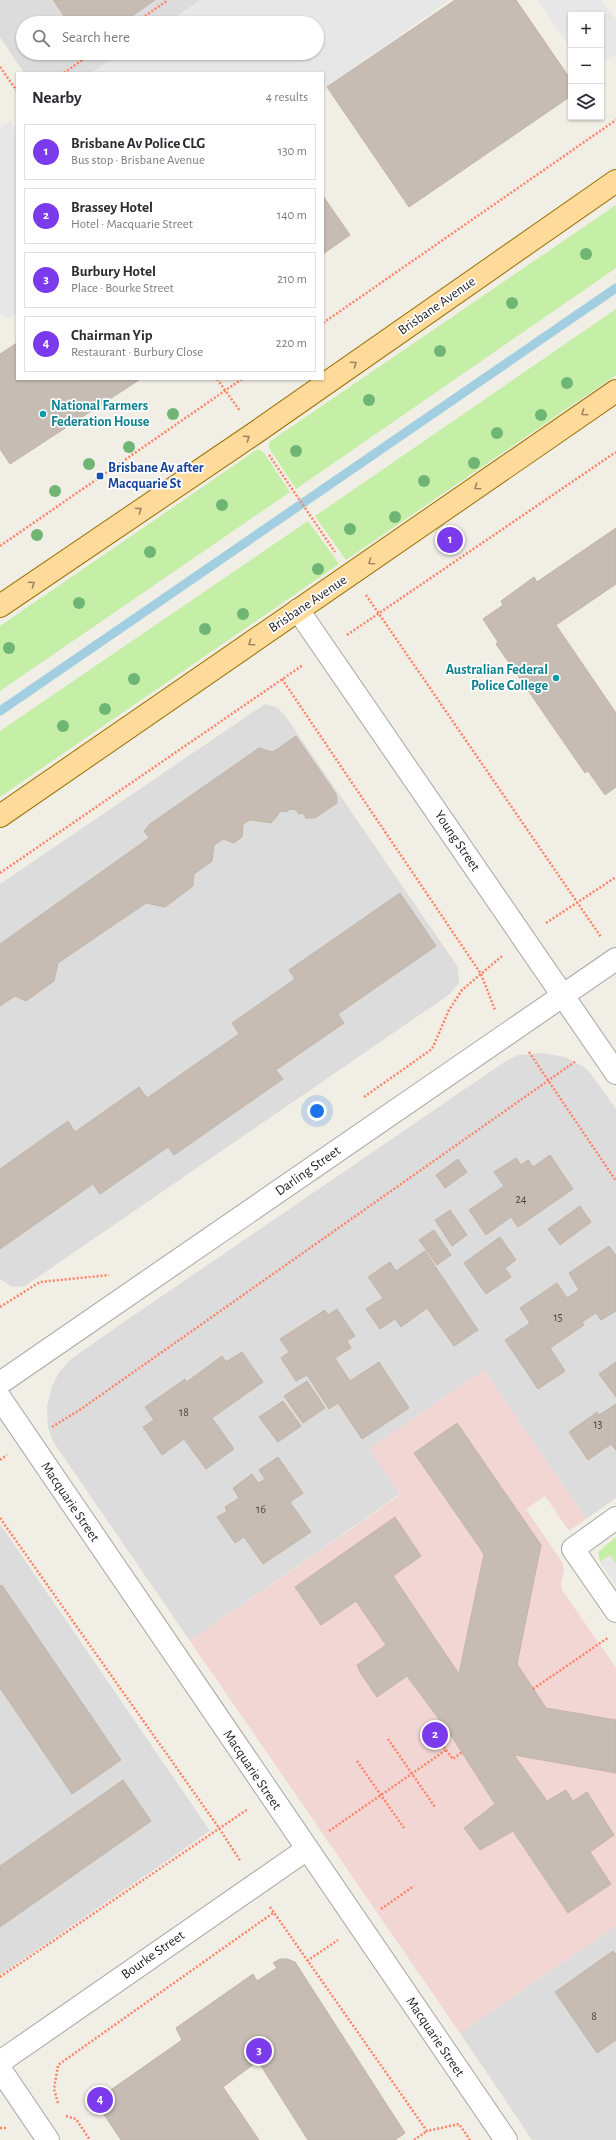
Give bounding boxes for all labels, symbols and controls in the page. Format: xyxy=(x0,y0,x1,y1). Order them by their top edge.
map controls xyxy=(568,12,604,120)
button: + xyxy=(568,12,604,48)
search box xyxy=(16,16,324,60)
icon: search xyxy=(30,27,52,49)
text: Search here xyxy=(62,30,130,45)
button: − xyxy=(568,48,604,84)
button: layers xyxy=(568,84,604,120)
text: Nearby xyxy=(32,89,82,106)
text: 4 results xyxy=(266,91,308,104)
text: Brisbane Av Police CLG xyxy=(71,136,205,151)
text: 1 xyxy=(44,145,48,158)
text: 130 m xyxy=(278,145,307,158)
text: Bus stop · Brisbane Avenue xyxy=(71,154,205,167)
text: Brassey Hotel xyxy=(71,200,153,215)
text: 2 xyxy=(43,209,49,222)
text: 140 m xyxy=(277,209,307,222)
text: Hotel · Macquarie Street xyxy=(71,218,193,231)
text: Burbury Hotel xyxy=(71,264,156,279)
text: 3 xyxy=(43,273,49,286)
text: 210 m xyxy=(277,273,307,286)
street label: Brisbane Avenue xyxy=(396,274,478,338)
text: Place · Bourke Street xyxy=(71,282,174,295)
text: Chairman Yip xyxy=(71,328,153,343)
text: 4 xyxy=(43,337,49,350)
text: 220 m xyxy=(276,337,307,350)
text: Restaurant · Burbury Close xyxy=(71,346,203,359)
one-way arrow xyxy=(350,361,357,369)
place label: National Farmers Federation House xyxy=(51,399,150,429)
one-way arrow xyxy=(581,408,588,416)
marker: National Farmers Federation House xyxy=(38,409,48,419)
one-way arrow xyxy=(243,436,250,443)
place label: Brisbane Av after Macquarie St xyxy=(108,461,204,491)
marker: Brisbane Av after Macquarie St xyxy=(95,471,105,481)
one-way arrow xyxy=(474,482,481,490)
one-way arrow xyxy=(135,507,142,515)
pin: 1 xyxy=(437,525,463,555)
one-way arrow xyxy=(368,557,375,564)
street label: Brisbane Avenue xyxy=(266,573,350,635)
one-way arrow xyxy=(28,581,35,589)
one-way arrow xyxy=(249,638,256,645)
place label: Australian Federal Police College xyxy=(446,663,548,693)
marker: Australian Federal Police College xyxy=(551,673,561,683)
street label: Young Street xyxy=(432,808,483,874)
your location xyxy=(307,1101,327,1121)
street label: Darling Street xyxy=(273,1143,344,1199)
house number: 24 xyxy=(515,1193,527,1205)
house number: 15 xyxy=(553,1311,563,1323)
house number: 18 xyxy=(179,1406,189,1418)
house number: 13 xyxy=(593,1418,603,1430)
street label: Macquarie Street xyxy=(38,1460,102,1545)
house number: 16 xyxy=(256,1503,266,1515)
pin: 2 xyxy=(422,1720,448,1750)
street label: Macquarie Street xyxy=(220,1728,284,1813)
street label: Bourke Street xyxy=(119,1928,188,1982)
street label: Macquarie Street xyxy=(403,1995,467,2080)
house number: 8 xyxy=(591,2010,597,2022)
pin: 3 xyxy=(246,2036,272,2066)
pin: 4 xyxy=(87,2085,113,2115)

